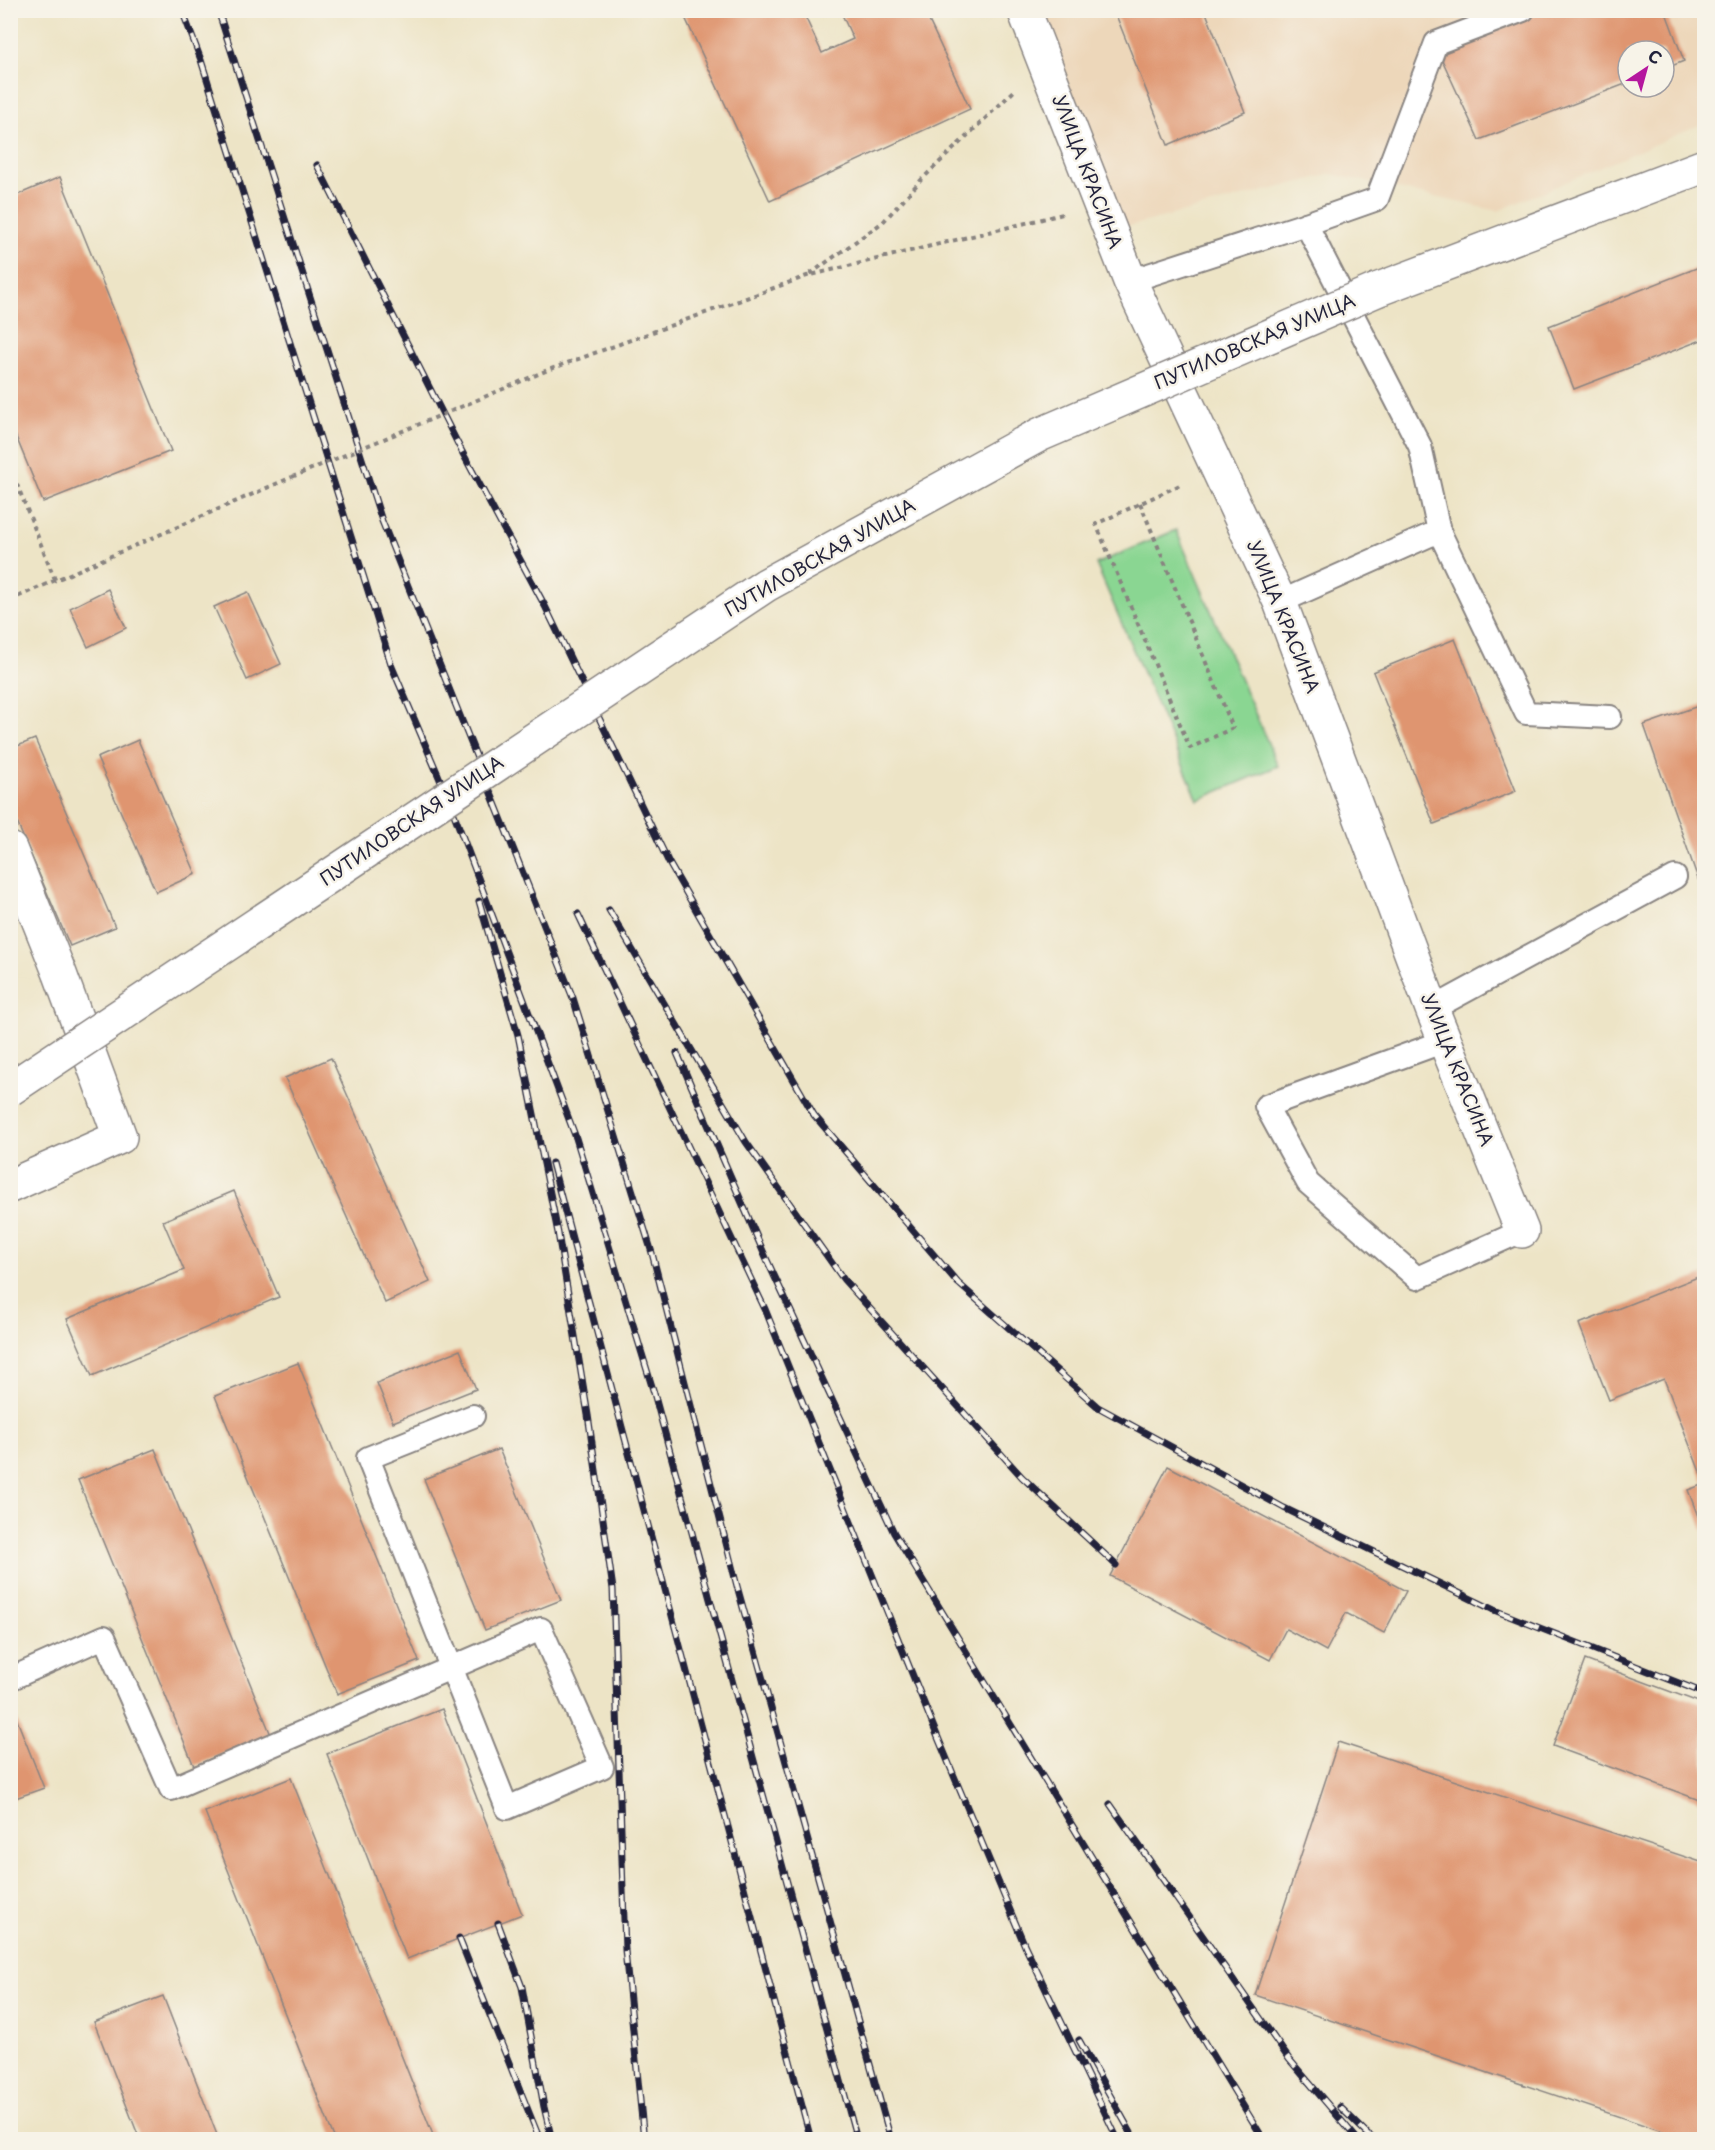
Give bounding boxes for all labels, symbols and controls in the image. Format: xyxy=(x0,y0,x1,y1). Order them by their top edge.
north arrow xyxy=(1616,39,1676,99)
text: С xyxy=(1643,43,1667,69)
street label: УЛИЦА КРАСИНА xyxy=(1047,91,1130,252)
street label: ПУТИЛОВСКАЯ УЛИЦА xyxy=(1150,286,1359,395)
street label: ПУТИЛОВСКАЯ УЛИЦА xyxy=(719,491,920,622)
street label: УЛИЦА КРАСИНА xyxy=(1241,536,1327,697)
street label: ПУТИЛОВСКАЯ УЛИЦА xyxy=(314,748,508,891)
street label: УЛИЦА КРАСИНА xyxy=(1415,989,1501,1150)

